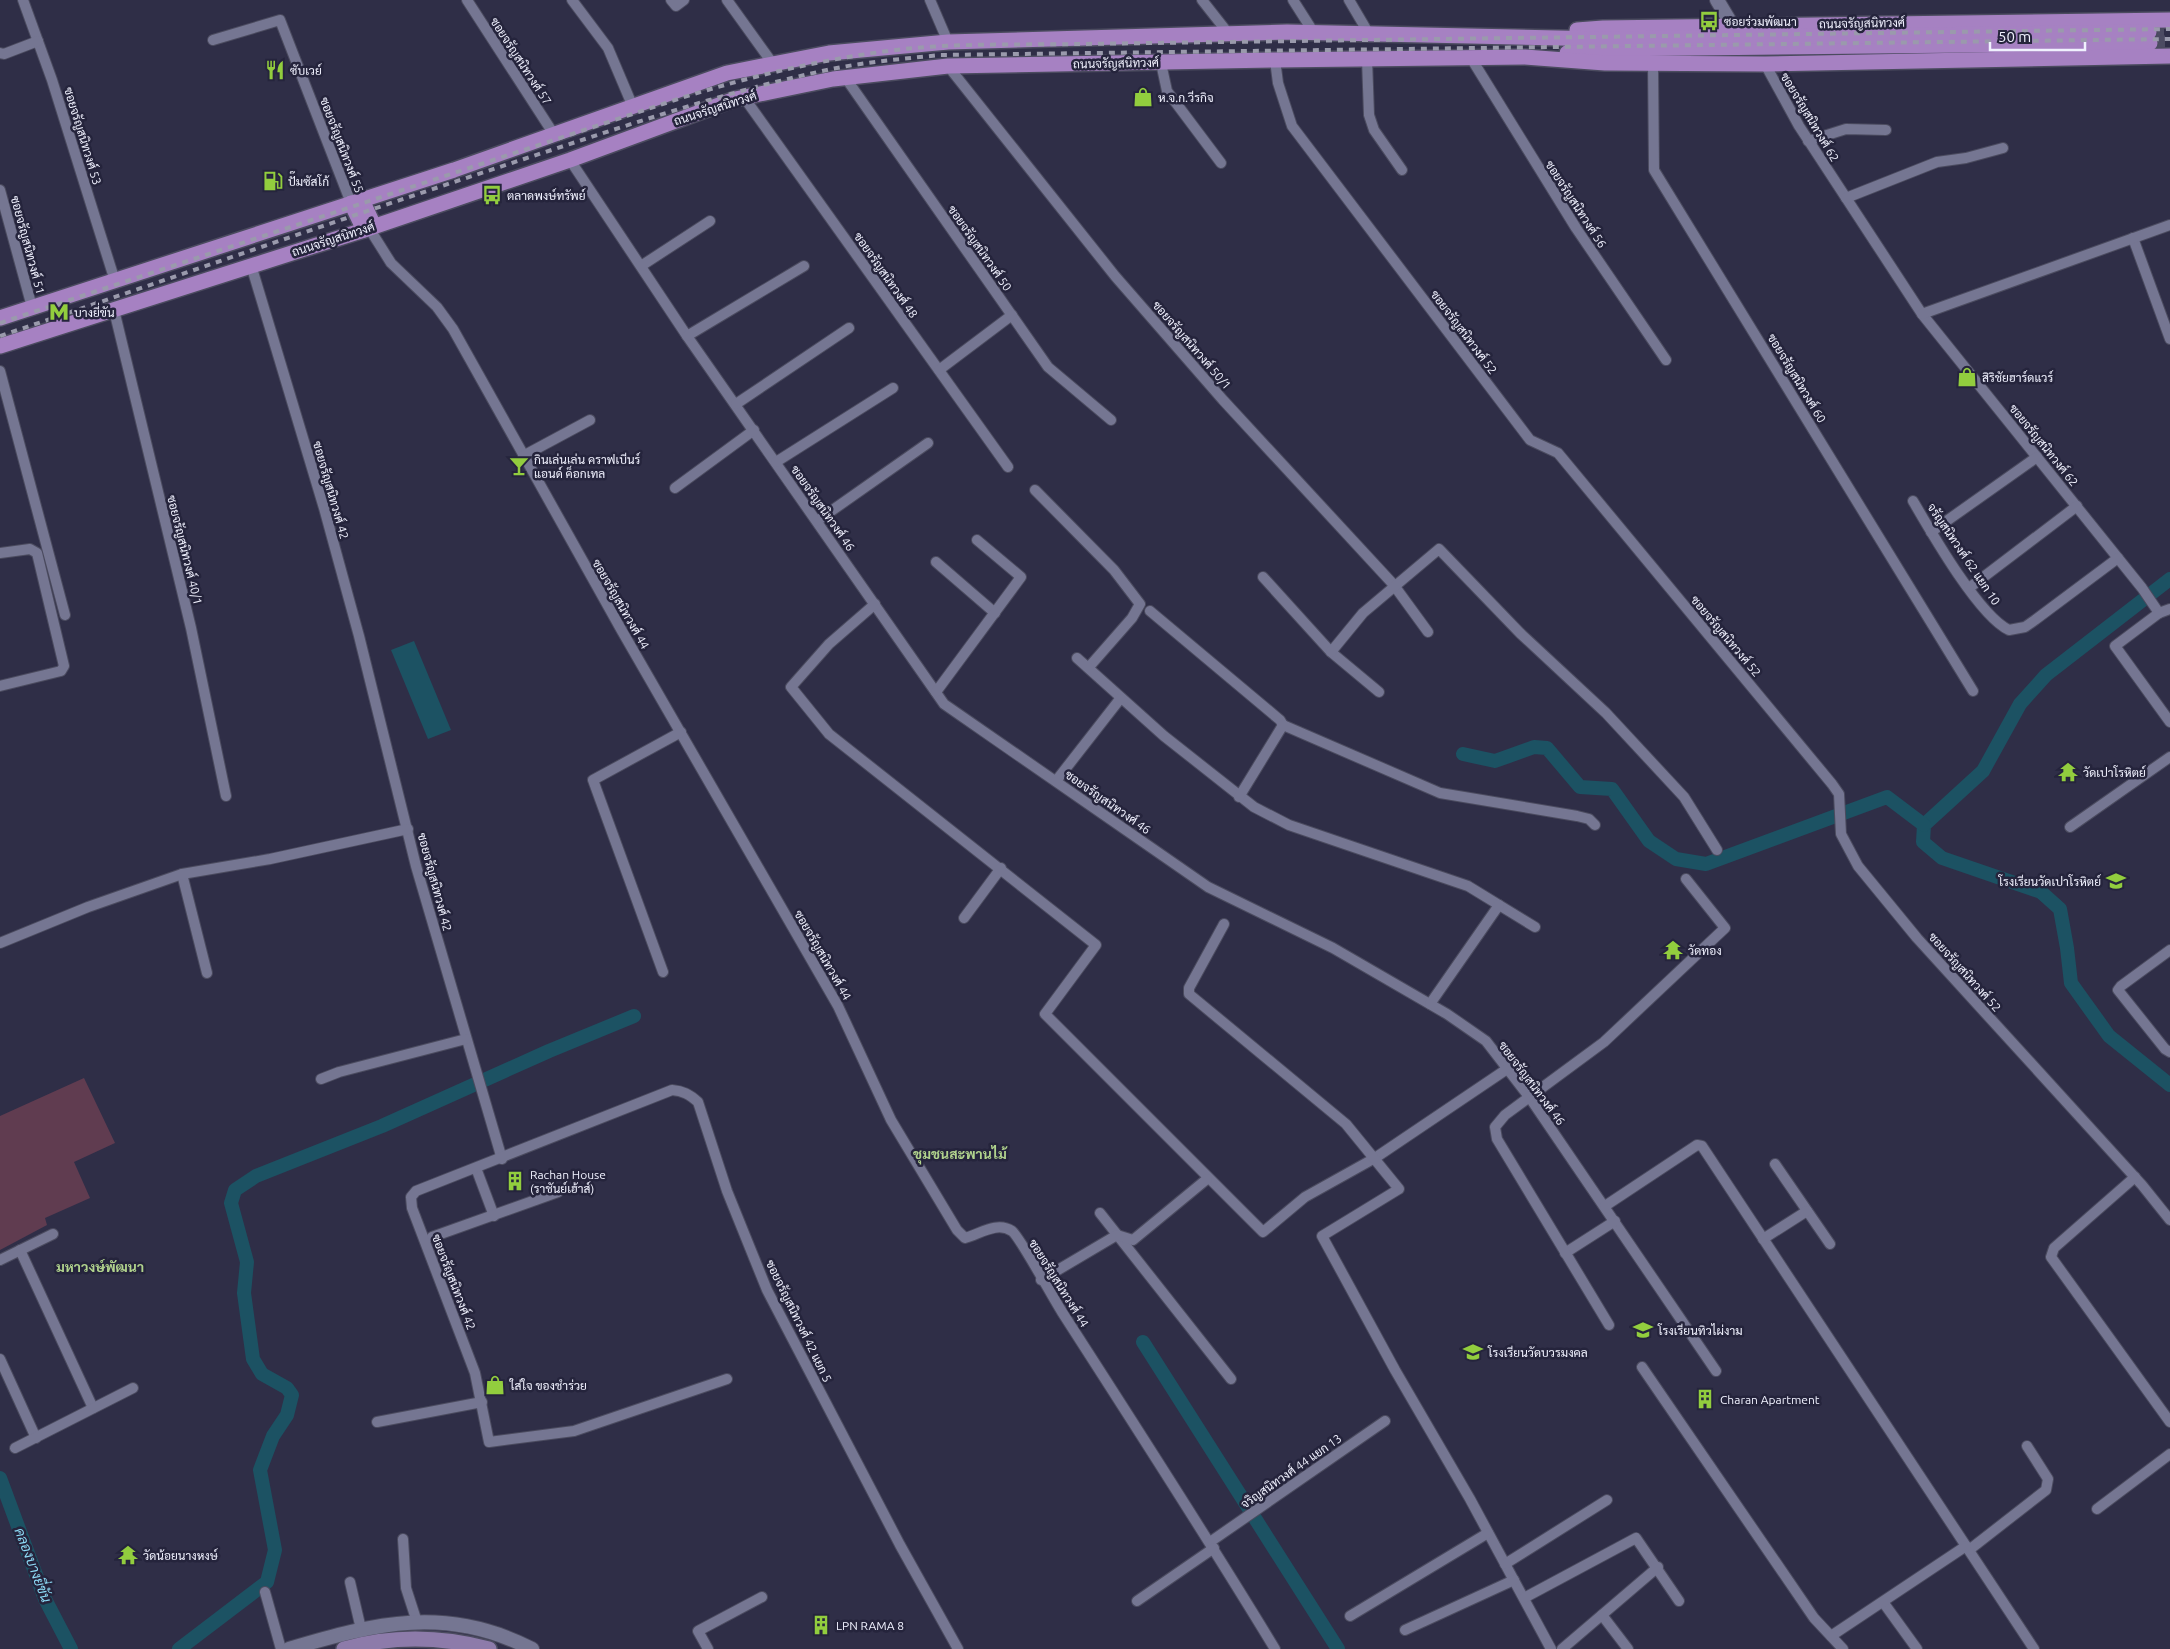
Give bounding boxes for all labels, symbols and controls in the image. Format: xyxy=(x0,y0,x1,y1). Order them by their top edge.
bus stop icon: ซอยร่วมพัฒนา xyxy=(1698,10,1720,32)
street label: ซอยจรัญสนิทวงศ์ 57 xyxy=(487,14,555,108)
place label: ซอยร่วมพัฒนา xyxy=(1724,15,1797,28)
street label: ถนนจรัญสนิทวงศ์ xyxy=(1819,15,1905,31)
scale bar xyxy=(1990,20,2085,52)
text: 50 m xyxy=(1998,28,2031,45)
street label: ถนนจรัญสนิทวงศ์ xyxy=(1073,55,1159,71)
restaurant icon: ซับเวย์ xyxy=(264,59,286,81)
place label: ซับเวย์ xyxy=(290,63,322,77)
street label: ซอยจรัญสนิทวงศ์ 62 xyxy=(1777,70,1843,164)
street label: ซอยจรัญสนิทวงศ์ 53 xyxy=(61,85,105,187)
shop icon: ห.จ.ก.วีรกิจ xyxy=(1132,86,1154,108)
street label: ถนนจรัญสนิทวงศ์ xyxy=(672,88,758,128)
place label: ห.จ.ก.วีรกิจ xyxy=(1158,90,1214,104)
street label: ซอยจรัญสนิทวงศ์ 55 xyxy=(317,95,367,195)
street label: ซอยจรัญสนิทวงศ์ 56 xyxy=(1542,157,1610,251)
fuel station icon: ปั๊มซัสโก้ xyxy=(262,170,284,192)
place label: ปั๊มซัสโก้ xyxy=(288,171,330,188)
bus stop icon: ตลาดพงษ์ทรัพย์ xyxy=(481,184,503,206)
place label: ตลาดพงษ์ทรัพย์ xyxy=(507,188,586,202)
street label: ซอยจรัญสนิทวงศ์ 51 xyxy=(8,194,48,296)
street label: ซอยจรัญสนิทวงศ์ 50 xyxy=(945,202,1015,294)
street label: ถนนจรัญสนิทวงศ์ xyxy=(290,219,376,259)
street label: ซอยจรัญสนิทวงศ์ 48 xyxy=(851,229,921,321)
street label: ซอยจรัญสนิทวงศ์ 52 xyxy=(1428,287,1500,377)
street label: ซอยจรัญสนิทวงศ์ 50/1 xyxy=(1149,298,1235,392)
metro station icon: บางยี่ขัน xyxy=(48,301,70,323)
place label: บางยี่ขัน xyxy=(74,302,115,319)
street label: ซอยจรัญสนิทวงศ์ 60 xyxy=(1764,331,1830,425)
shop icon: สิริชัยฮาร์ดแวร์ xyxy=(1956,366,1978,388)
place label: สิริชัยฮาร์ดแวร์ xyxy=(1982,370,2054,384)
street label: ซอยจรัญสนิทวงศ์ 62 xyxy=(2006,401,2082,489)
street label: ซอยจรัญสนิทวงศ์ 42 xyxy=(310,439,352,541)
place label: กินเล่นเล่น คราฟเบีนร์ แอนด์ ค็อกเทล xyxy=(534,452,641,480)
bar icon: กินเล่นเล่น คราฟเบีนร์ แอนด์ ค็อกเทล xyxy=(508,455,530,477)
street label: ซอยจรัญสนิทวงศ์ 46 xyxy=(788,462,858,554)
street label: ซอยจรัญสนิทวงศ์ 40/1 xyxy=(164,494,206,606)
street label: จรัญสนิทวงศ์ 62 แยก 10 xyxy=(1924,500,2004,608)
street label: ซอยจรัญสนิทวงศ์ 44 xyxy=(589,556,653,652)
street label: ซอยจรัญสนิทวงศ์ 52 xyxy=(1688,592,1764,680)
temple icon: วัดเปาโรหิตย์ xyxy=(2057,761,2079,783)
place label: วัดเปาโรหิตย์ xyxy=(2083,765,2146,779)
street label: ซอยจรัญสนิทวงศ์ 46 xyxy=(1062,767,1154,837)
street label: ซอยจรัญสนิทวงศ์ 42 xyxy=(415,831,455,933)
school or university icon: โรงเรียนวัดเปาโรหิตย์ xyxy=(2105,870,2127,892)
place label: โรงเรียนวัดเปาโรหิตย์ xyxy=(1997,874,2101,888)
street label: ซอยจรัญสนิทวงศ์ 44 xyxy=(791,907,855,1003)
street label: ซอยจรัญสนิทวงศ์ 52 xyxy=(1926,929,2004,1015)
temple icon: วัดทอง xyxy=(1662,939,1684,961)
place label: วัดทอง xyxy=(1688,944,1722,957)
street label: ซอยจรัญสนิทวงศ์ 46 xyxy=(1496,1038,1569,1128)
district label: ชุมชนสะพานไม้ xyxy=(913,1145,1008,1165)
place label: Rachan House (ราชันย์เฮ้าส์) xyxy=(530,1168,606,1196)
building icon: Rachan House (ราชันย์เฮ้าส์) xyxy=(504,1170,526,1192)
street label: ซอยจรัญสนิทวงศ์ 42 xyxy=(429,1232,479,1332)
street label: ซอยจรัญสนิทวงศ์ 44 xyxy=(1026,1236,1092,1330)
street label: ซอยจรัญสนิทวงศ์ 42 แยก 5 xyxy=(763,1257,835,1385)
district label: มหาวงษ์พัฒนา xyxy=(56,1258,144,1275)
school or university icon: โรงเรียนทิวไผ่งาม xyxy=(1632,1319,1654,1341)
place label: โรงเรียนทิวไผ่งาม xyxy=(1657,1323,1743,1337)
school or university icon: โรงเรียนวัดบวรมงคล xyxy=(1462,1341,1484,1363)
place label: โรงเรียนวัดบวรมงคล xyxy=(1487,1345,1588,1359)
shop icon: ใส่ใจ ของชำร่วย xyxy=(484,1374,506,1396)
place label: ใส่ใจ ของชำร่วย xyxy=(509,1378,587,1392)
building icon: Charan Apartment xyxy=(1694,1388,1716,1410)
place label: Charan Apartment xyxy=(1720,1393,1820,1406)
street label: จริญสนิทวงศ์ 44 แยก 13 xyxy=(1238,1431,1344,1511)
water label: คลองบางยี่ขัน xyxy=(11,1524,58,1605)
temple icon: วัดน้อยนางหงษ์ xyxy=(117,1544,139,1566)
place label: วัดน้อยนางหงษ์ xyxy=(143,1548,219,1562)
building icon: LPN RAMA 8 xyxy=(810,1614,832,1636)
place label: LPN RAMA 8 xyxy=(836,1619,904,1632)

